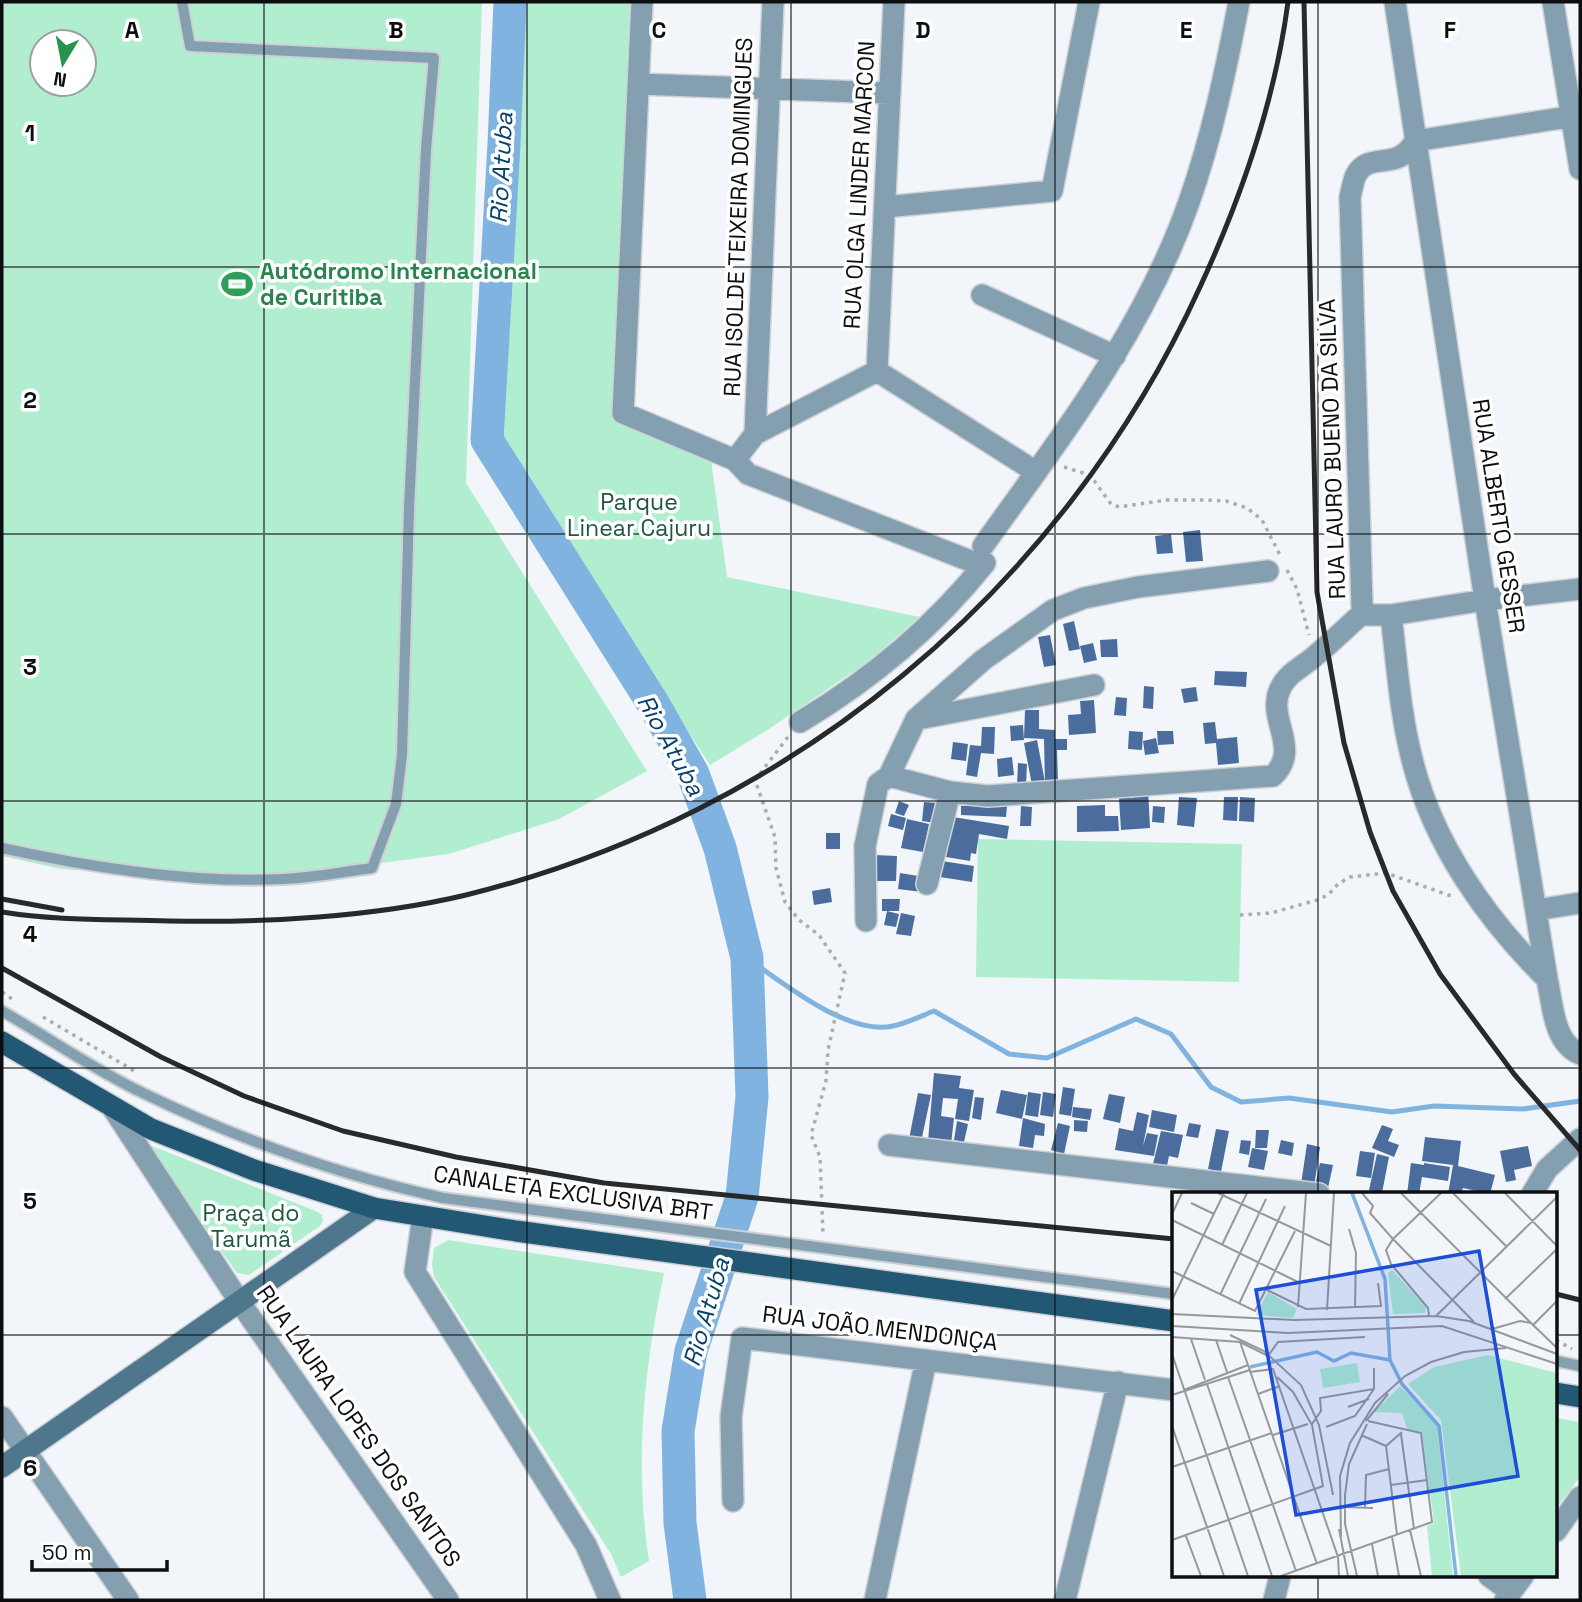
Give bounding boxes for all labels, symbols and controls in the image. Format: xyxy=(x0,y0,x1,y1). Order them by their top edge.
text: A xyxy=(125,15,140,45)
text: B xyxy=(388,15,404,45)
text: C xyxy=(652,15,666,45)
text: D xyxy=(915,15,931,45)
text: E xyxy=(1180,15,1192,45)
text: F xyxy=(1444,15,1456,45)
north arrow xyxy=(28,28,98,98)
street label: RUA ISOLDE TEIXEIRA DOMINGUES xyxy=(717,37,759,397)
street label: RUA OLGA LINDER MARCON xyxy=(836,40,882,330)
text: N xyxy=(52,66,69,93)
water label: Rio Atuba xyxy=(483,111,519,224)
text: 1 xyxy=(25,118,35,148)
place label: Autódromo Internacional de Curitiba xyxy=(260,256,537,312)
sports icon: Autódromo Internacional de Curitiba xyxy=(220,267,254,301)
street label: RUA LAURO BUENO DA SILVA xyxy=(1312,298,1352,600)
text: 2 xyxy=(23,385,37,415)
street label: RUA ALBERTO GESSER xyxy=(1466,397,1532,635)
park label: Parque Linear Cajuru xyxy=(567,487,711,543)
text: 3 xyxy=(23,652,37,682)
water label: Rio Atuba xyxy=(630,689,712,801)
text: 4 xyxy=(23,919,38,949)
street label: CANALETA EXCLUSIVA BRT xyxy=(432,1159,714,1227)
text: 5 xyxy=(23,1186,37,1216)
inset map xyxy=(1172,1192,1558,1578)
park label: Praça do Tarumã xyxy=(203,1198,299,1254)
water label: Rio Atuba xyxy=(676,1254,736,1370)
street label: RUA LAURA LOPES DOS SANTOS xyxy=(250,1279,468,1573)
street label: RUA JOÃO MENDONÇA xyxy=(761,1299,999,1357)
text: 6 xyxy=(23,1453,37,1483)
scale bar xyxy=(32,1528,166,1572)
text: 50 m xyxy=(42,1539,92,1566)

